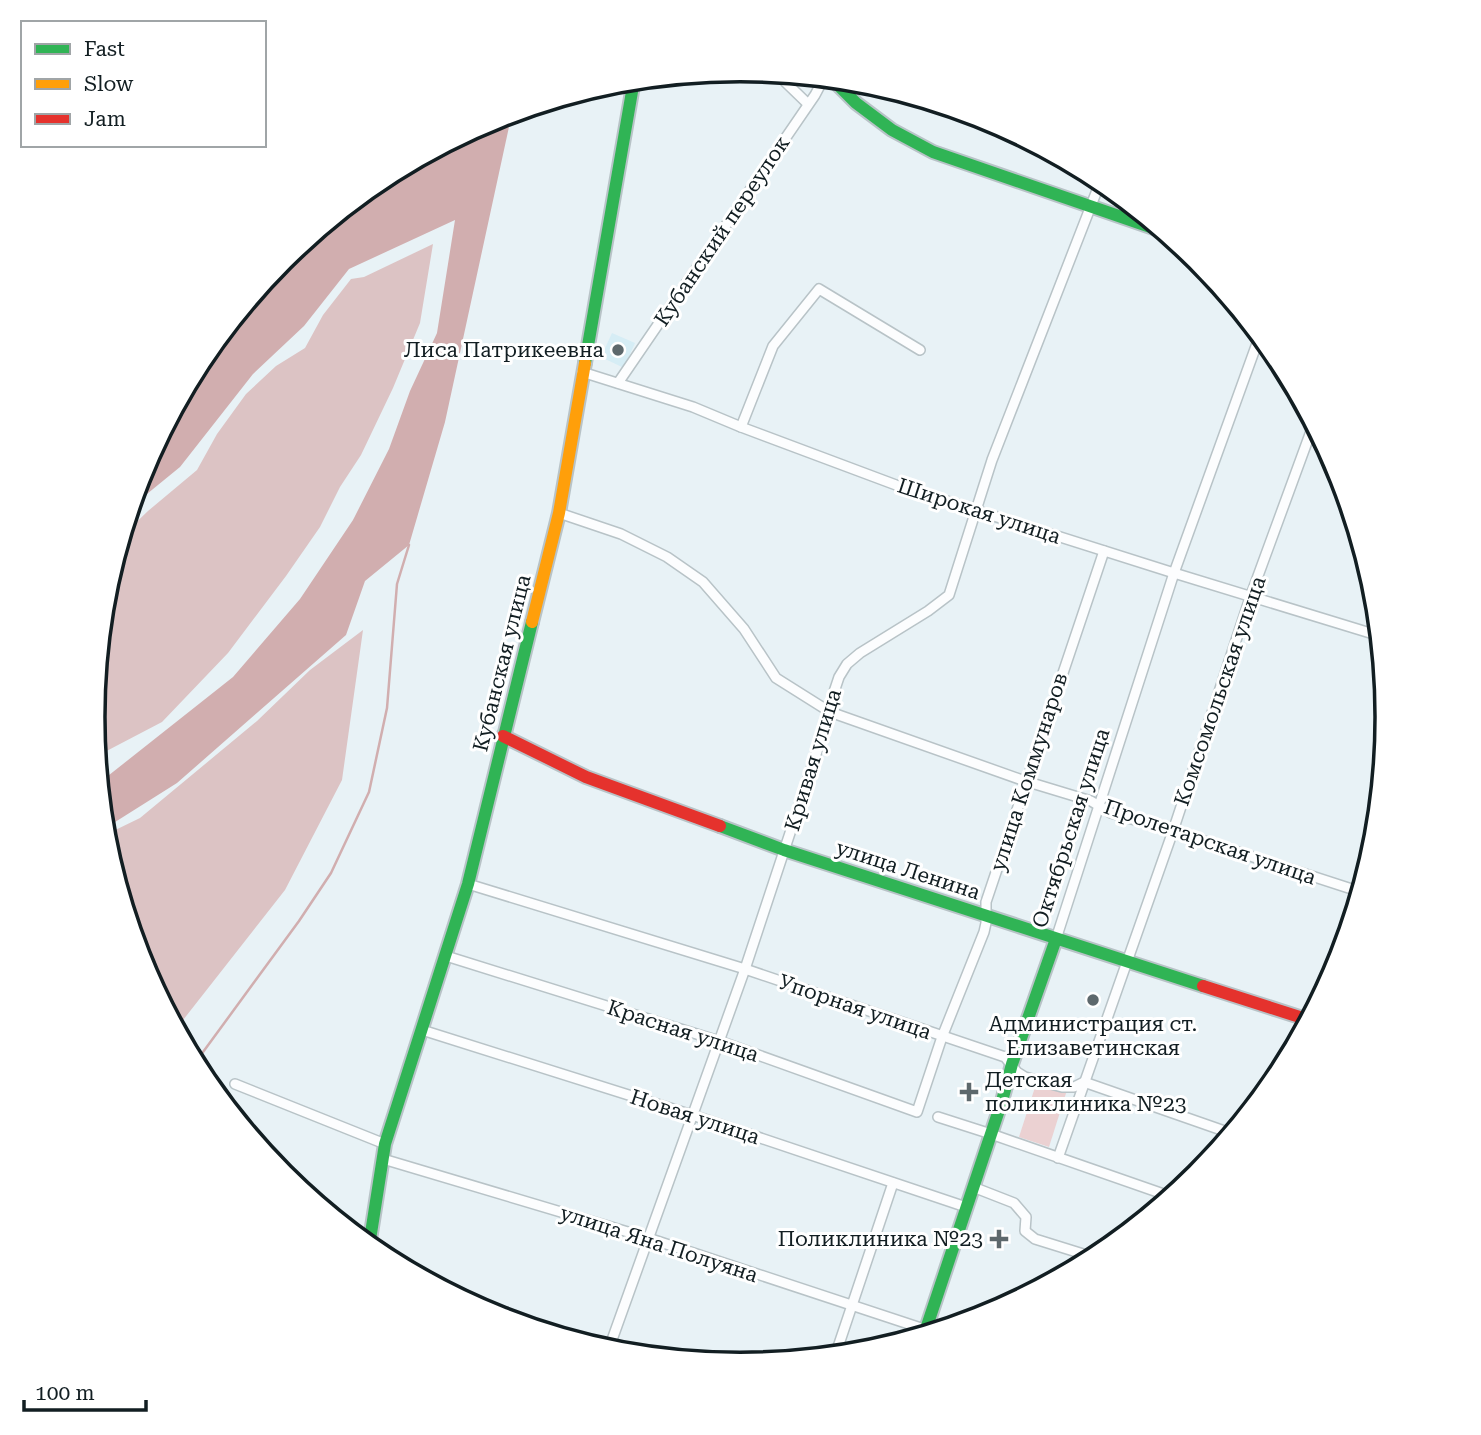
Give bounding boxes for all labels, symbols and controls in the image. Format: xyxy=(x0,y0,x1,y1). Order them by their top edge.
legend xyxy=(21,21,266,147)
text: Fast xyxy=(84,37,125,61)
text: Slow xyxy=(84,72,134,96)
text: Jam xyxy=(84,107,126,131)
street label: Кубанский переулок xyxy=(649,131,795,331)
place label: Лиса Патрикеевна xyxy=(404,338,605,362)
marker: Лиса Патрикеевна xyxy=(610,342,626,358)
street label: Широкая улица xyxy=(894,473,1064,549)
street label: Кубанская улица xyxy=(468,572,536,754)
street label: Комсомольская улица xyxy=(1169,573,1271,809)
street label: улица Коммунаров xyxy=(986,670,1072,874)
street label: Кривая улица xyxy=(780,685,846,834)
street label: Октябрьская улица xyxy=(1027,725,1115,931)
street label: Пролетарская улица xyxy=(1101,794,1320,890)
street label: улица Ленина xyxy=(833,835,984,905)
street label: Упорная улица xyxy=(775,970,935,1045)
marker: Администрация ст. Елизаветинская xyxy=(1085,992,1101,1008)
street label: Красная улица xyxy=(604,995,762,1067)
place label: Администрация ст. Елизаветинская xyxy=(989,1012,1197,1060)
place label: Детская поликлиника №23 xyxy=(985,1068,1187,1116)
marker: Детская поликлиника №23 xyxy=(959,1082,979,1102)
street label: Новая улица xyxy=(627,1085,763,1149)
street label: улица Яна Полуяна xyxy=(557,1201,762,1288)
place label: Поликлиника №23 xyxy=(778,1227,983,1251)
marker: Поликлиника №23 xyxy=(989,1229,1009,1249)
scale bar xyxy=(24,1368,147,1412)
text: 100 m xyxy=(35,1381,95,1405)

